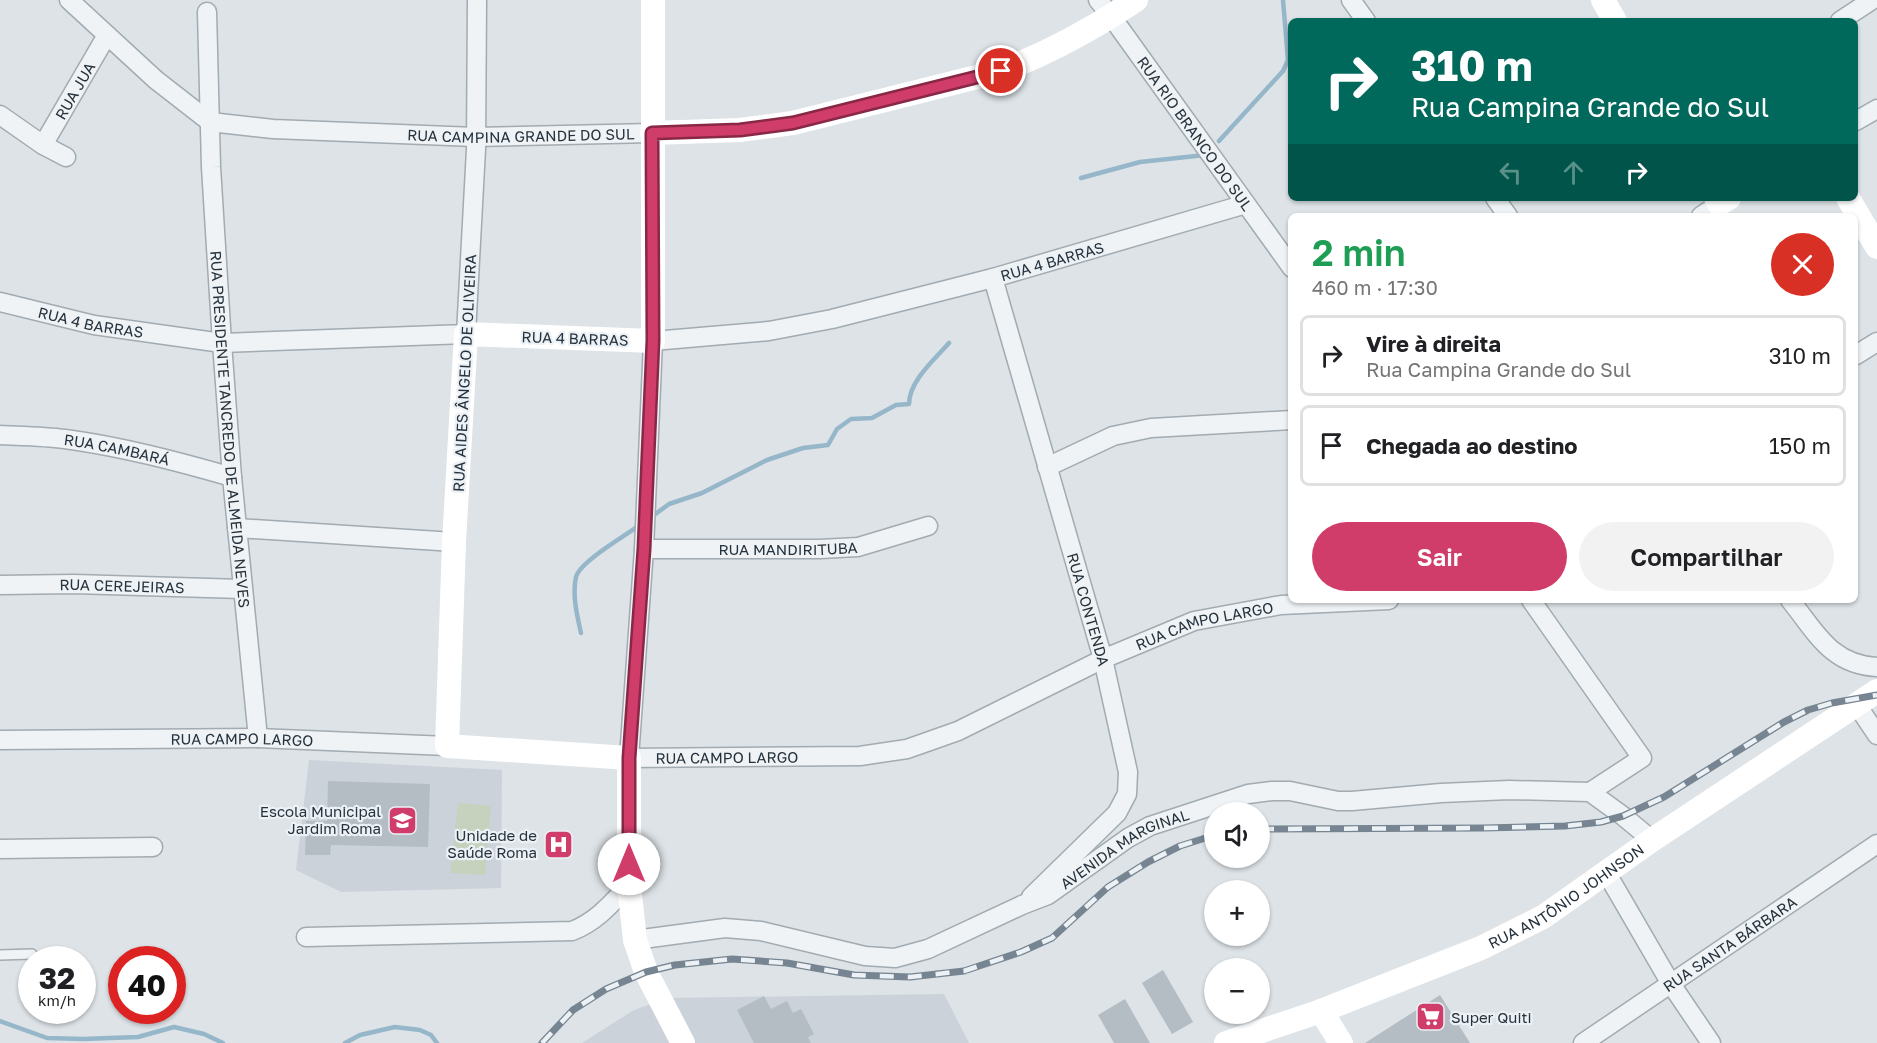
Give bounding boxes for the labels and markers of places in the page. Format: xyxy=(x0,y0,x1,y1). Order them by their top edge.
pin xyxy=(975,45,1026,96)
place label: Escola Municipal Jardim Roma xyxy=(260,802,381,837)
school or university icon: Escola Municipal Jardim Roma xyxy=(386,804,418,836)
place label: Unidade de Saúde Roma xyxy=(447,826,537,861)
hospital icon: Unidade de Saúde Roma xyxy=(542,828,574,860)
supermarket icon: Super Quiti xyxy=(1414,1001,1446,1033)
place label: Super Quiti xyxy=(1451,1008,1531,1026)

